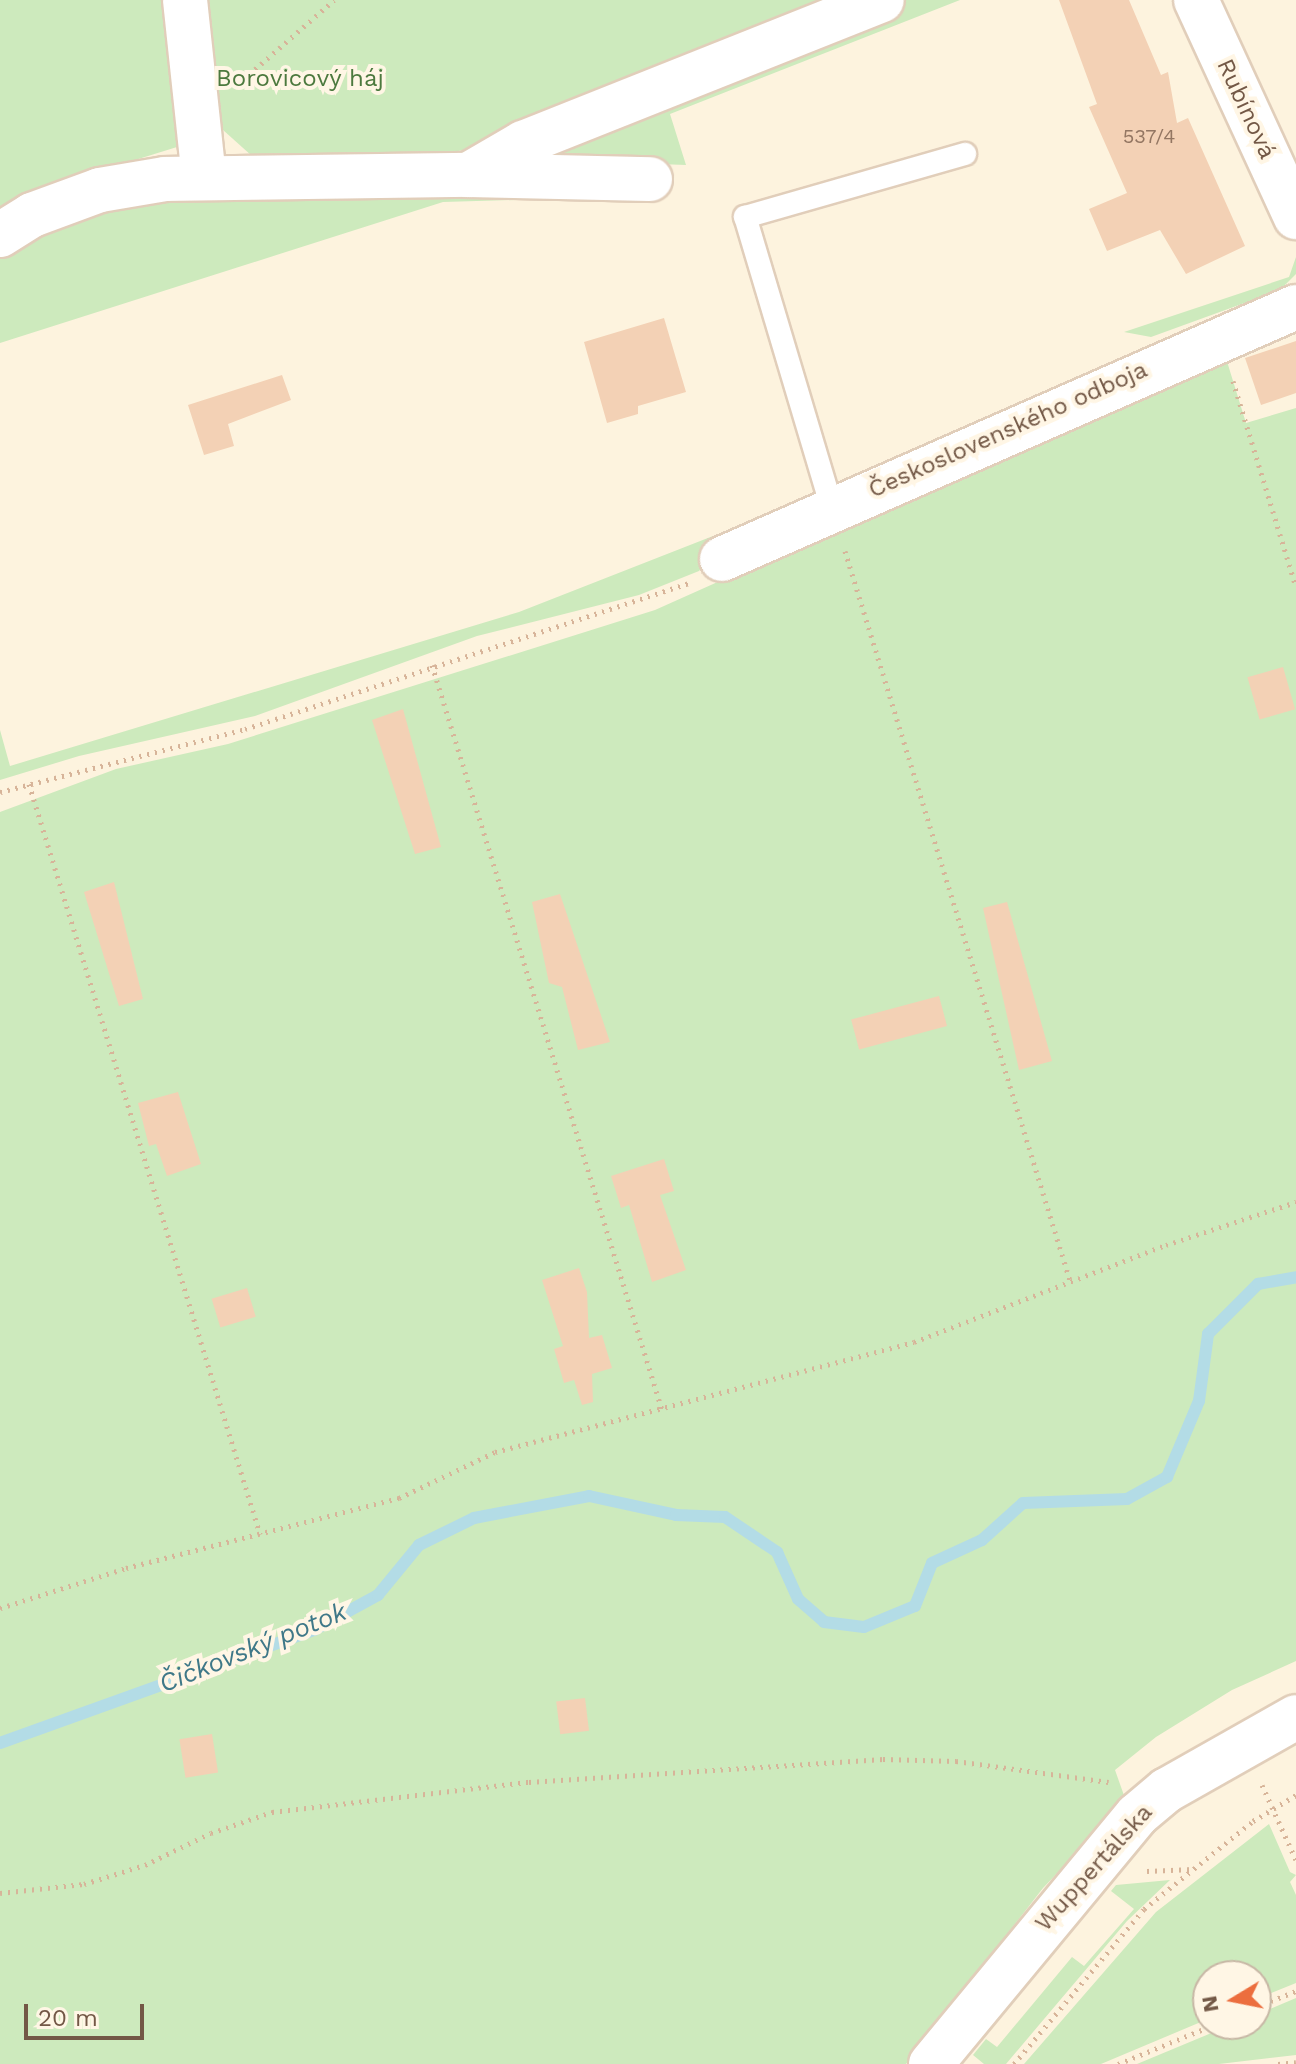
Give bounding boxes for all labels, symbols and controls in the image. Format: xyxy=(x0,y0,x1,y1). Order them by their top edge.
street label: Rubínová xyxy=(1210,54,1282,164)
park label: Borovicový háj xyxy=(216,65,384,93)
house number: 537/4 xyxy=(1123,124,1175,148)
street label: Československého odboja xyxy=(864,355,1152,505)
water label: Čičkovský potok xyxy=(154,1596,352,1700)
street label: Wuppertálska xyxy=(1029,1799,1159,1937)
north arrow xyxy=(1192,1960,1272,2040)
scale bar xyxy=(28,1988,148,2038)
text: N xyxy=(1196,1994,1224,2014)
text: 20 m xyxy=(38,2004,98,2032)

